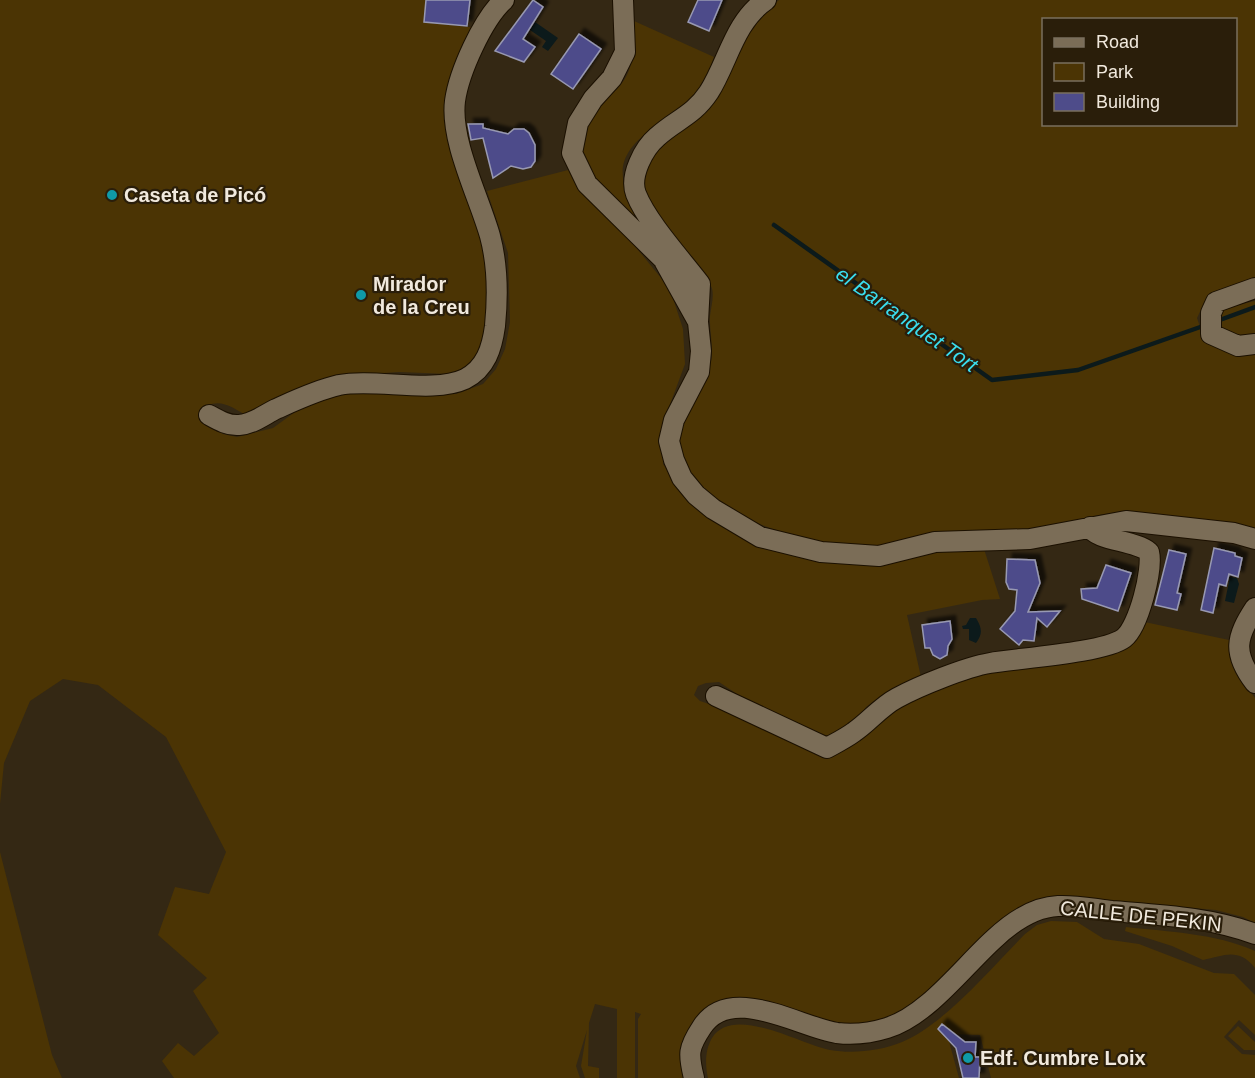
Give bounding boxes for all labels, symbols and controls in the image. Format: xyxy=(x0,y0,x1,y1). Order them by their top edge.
legend xyxy=(1042,18,1237,126)
text: Road xyxy=(1096,32,1139,52)
text: Park xyxy=(1096,62,1134,82)
text: Building xyxy=(1096,92,1160,112)
place label: Caseta de Picó xyxy=(124,184,266,206)
marker: Caseta de Picó xyxy=(105,188,119,202)
water label: el Barranquet Tort xyxy=(832,262,983,377)
place label: Mirador de la Creu xyxy=(373,273,470,318)
marker: Mirador de la Creu xyxy=(354,288,368,302)
street label: CALLE DE PEKIN xyxy=(1059,897,1223,935)
place label: Edf. Cumbre Loix xyxy=(980,1047,1146,1069)
marker: Edf. Cumbre Loix xyxy=(961,1051,975,1065)

